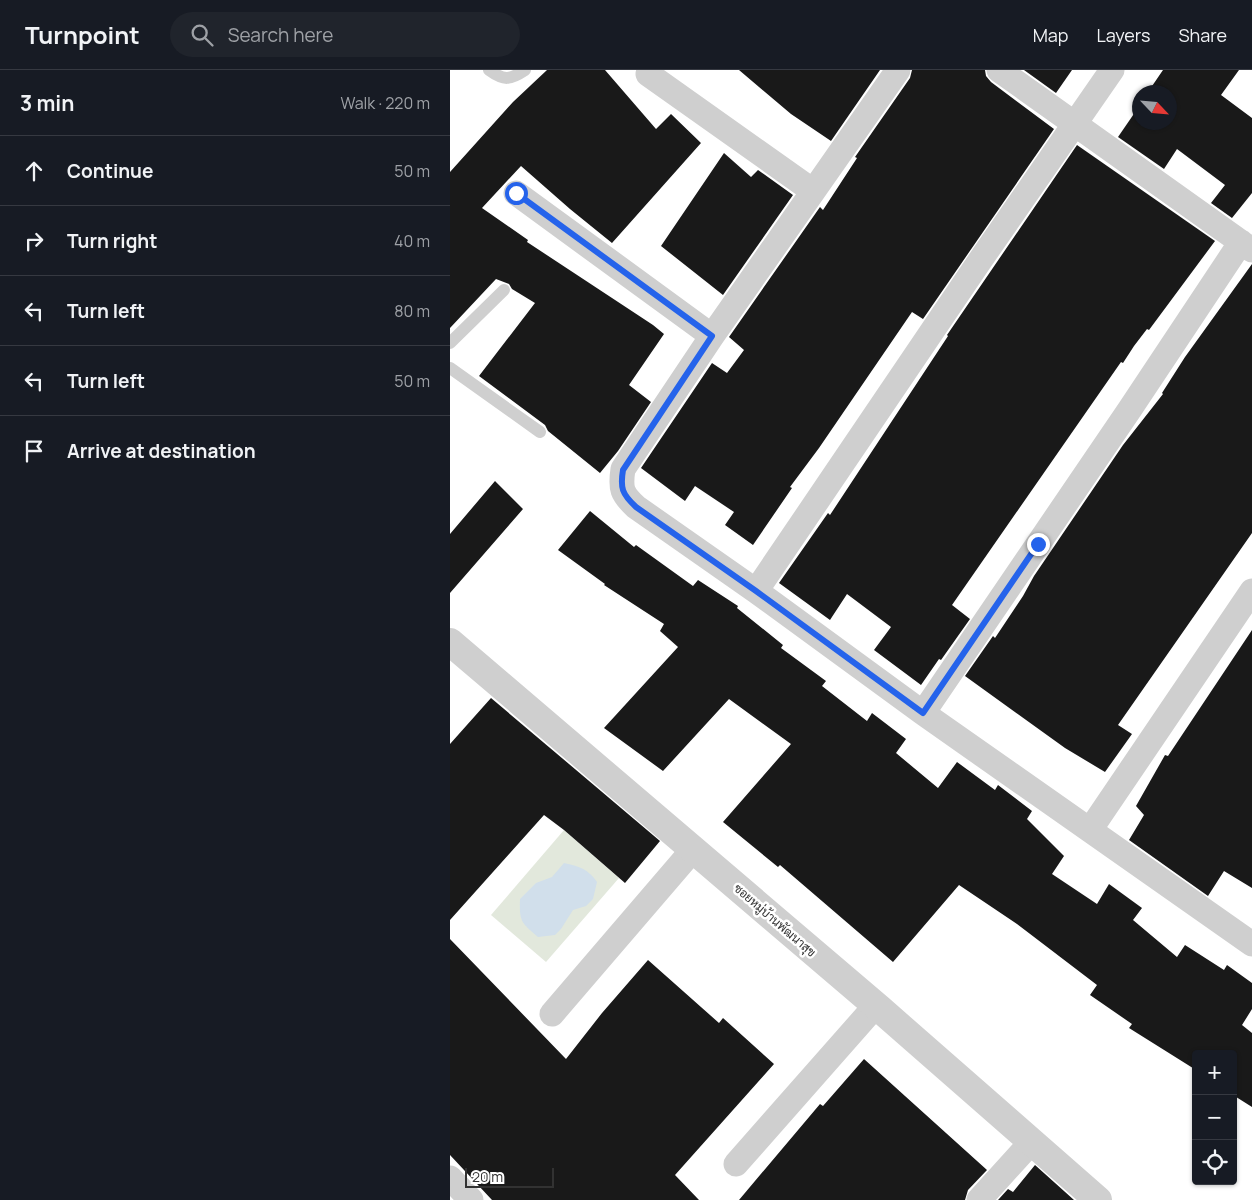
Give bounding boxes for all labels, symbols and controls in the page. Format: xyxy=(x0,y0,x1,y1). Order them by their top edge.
search box xyxy=(170,12,520,57)
text: Turnpoint xyxy=(25,18,140,51)
icon: search xyxy=(188,21,216,49)
text: Search here xyxy=(228,22,333,48)
text: Map xyxy=(1033,23,1068,47)
text: Layers xyxy=(1096,23,1150,47)
text: Share xyxy=(1178,23,1227,47)
north arrow xyxy=(1132,85,1177,130)
text: 3 min xyxy=(20,89,74,117)
text: Walk · 220 m xyxy=(340,92,430,114)
icon: ahead xyxy=(20,157,48,185)
text: Continue xyxy=(67,158,153,184)
text: 50 m xyxy=(394,160,430,182)
route start xyxy=(505,182,528,205)
icon: right xyxy=(20,227,48,255)
text: Turn right xyxy=(67,228,157,254)
text: 40 m xyxy=(394,230,430,252)
icon: left xyxy=(20,297,48,325)
text: Turn left xyxy=(67,298,145,324)
text: 80 m xyxy=(394,300,430,322)
icon: left xyxy=(20,367,48,395)
text: Turn left xyxy=(67,368,145,394)
text: 50 m xyxy=(394,370,430,392)
icon: arrive xyxy=(20,437,48,465)
text: Arrive at destination xyxy=(67,438,256,464)
route end xyxy=(1027,533,1050,556)
street label: ซอยหมู่บ้านพัฒนาสุข xyxy=(730,880,820,961)
map controls xyxy=(1192,1050,1237,1185)
button: + xyxy=(1192,1050,1237,1095)
button: − xyxy=(1192,1095,1237,1140)
button: locate xyxy=(1192,1140,1237,1185)
scale bar xyxy=(465,1165,554,1188)
text: 20 m xyxy=(472,1167,503,1186)

